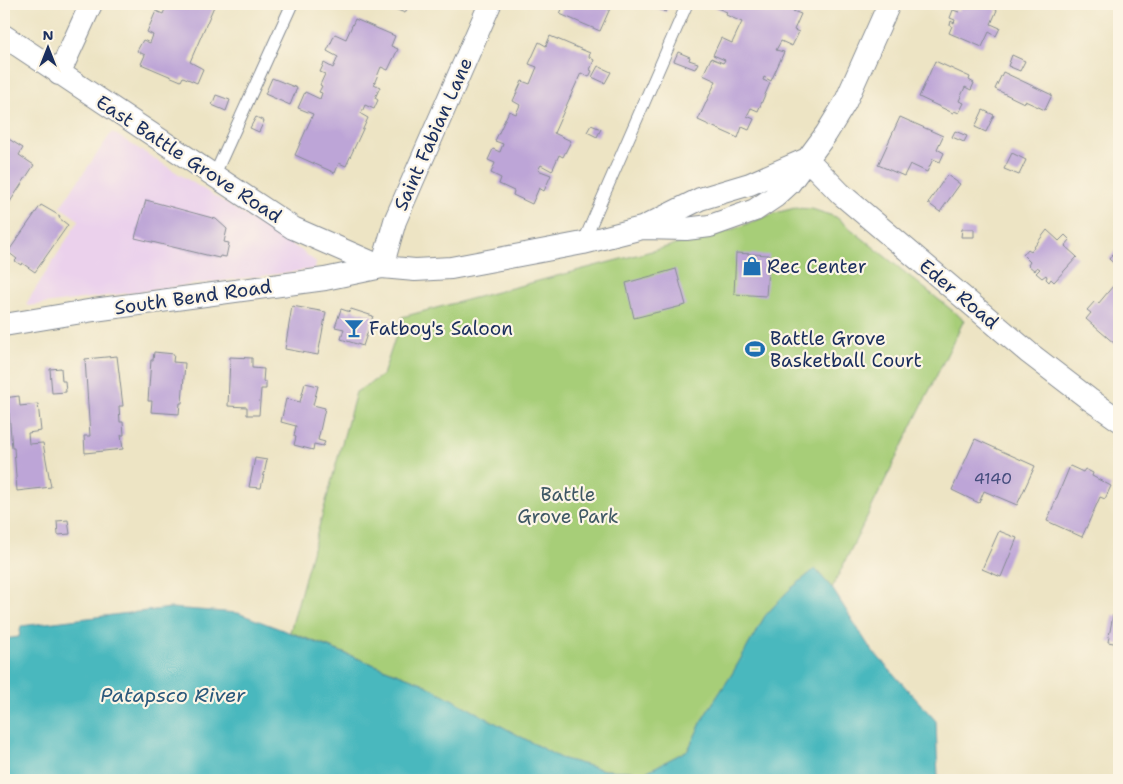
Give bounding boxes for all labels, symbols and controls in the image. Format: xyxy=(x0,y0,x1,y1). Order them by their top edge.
north arrow xyxy=(22,22,72,72)
text: N xyxy=(42,26,54,44)
street label: Saint Fabian Lane xyxy=(388,53,478,215)
street label: East Battle Grove Road xyxy=(91,89,287,229)
street label: Eder Road xyxy=(914,253,1004,335)
place label: Rec Center xyxy=(767,254,867,279)
shop icon: Rec Center xyxy=(741,255,763,277)
street label: South Bend Road xyxy=(113,274,273,320)
place label: Fatboy's Saloon xyxy=(369,316,513,341)
bar icon: Fatboy's Saloon xyxy=(343,317,365,339)
place label: Battle Grove Basketball Court xyxy=(770,326,922,373)
sports icon: Battle Grove Basketball Court xyxy=(744,338,766,360)
house number: 4140 xyxy=(974,468,1012,489)
park label: Battle Grove Park xyxy=(517,482,619,529)
water label: Patapsco River xyxy=(100,682,246,708)

